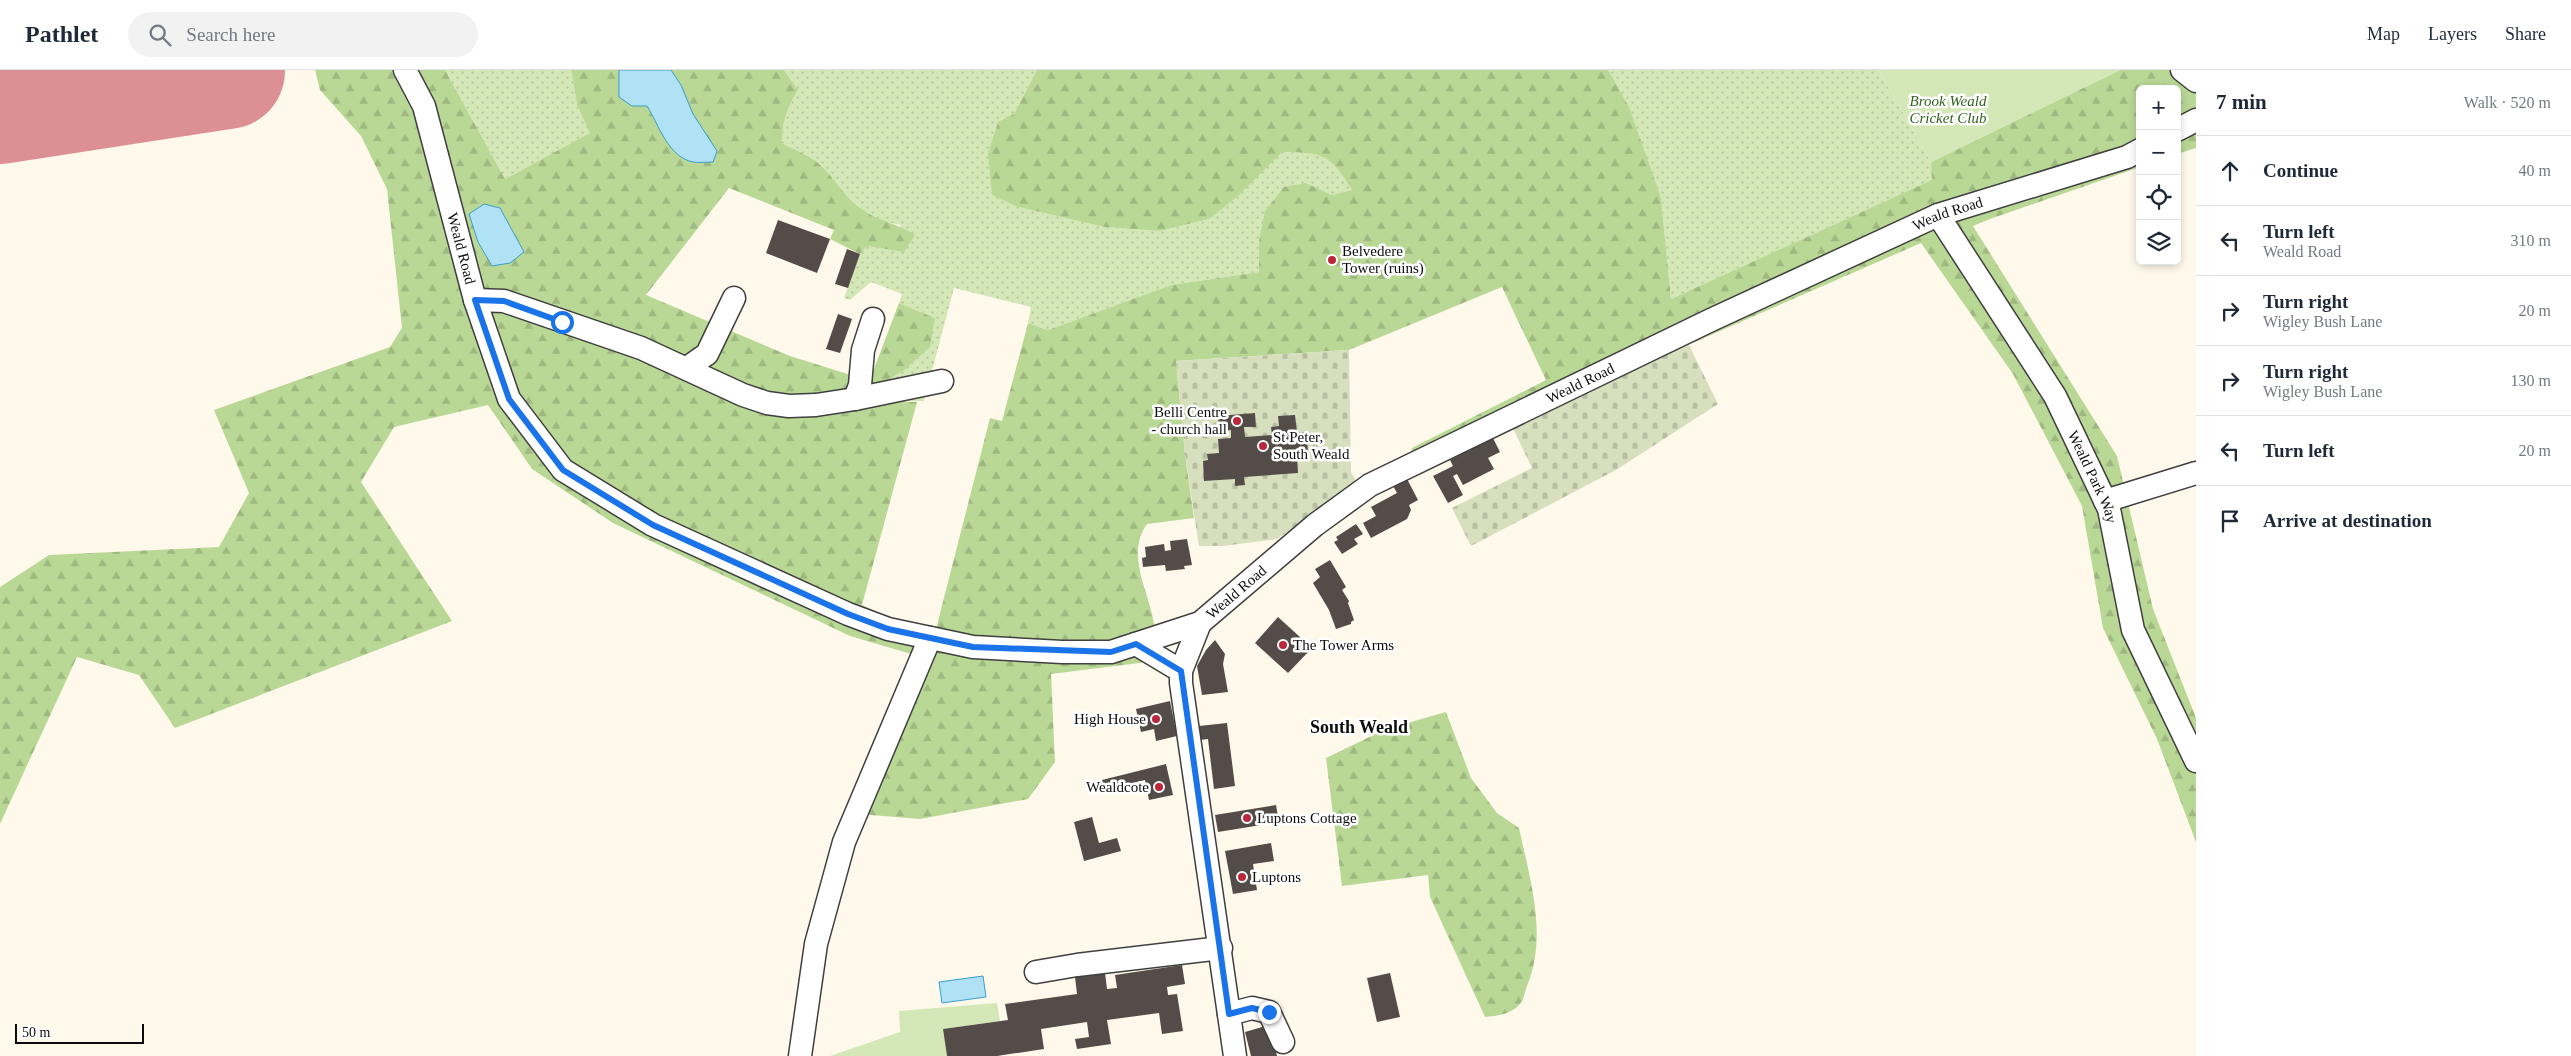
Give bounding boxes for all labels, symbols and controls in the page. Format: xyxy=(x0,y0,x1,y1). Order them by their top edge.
search box xyxy=(128,12,478,57)
text: Pathlet xyxy=(25,21,98,47)
icon: search xyxy=(146,21,174,49)
text: Search here xyxy=(186,24,275,45)
text: Map xyxy=(2367,24,2400,44)
text: Layers xyxy=(2428,24,2477,44)
text: Share xyxy=(2505,24,2546,44)
map controls xyxy=(2136,85,2181,265)
button: + xyxy=(2136,85,2181,130)
text: 7 min xyxy=(2216,90,2267,114)
park label: Brook Weald Cricket Club xyxy=(1909,93,1987,126)
text: Walk · 520 m xyxy=(2464,94,2551,111)
button: − xyxy=(2136,130,2181,175)
icon: ahead xyxy=(2216,157,2244,185)
text: Continue xyxy=(2263,160,2338,181)
text: 40 m xyxy=(2519,162,2551,179)
button: locate xyxy=(2136,175,2181,220)
street label: Weald Road xyxy=(1910,194,1985,234)
street label: Weald Road xyxy=(444,211,479,286)
button: layers xyxy=(2136,220,2181,265)
text: Turn left xyxy=(2263,221,2335,242)
icon: left xyxy=(2216,227,2244,255)
text: 310 m xyxy=(2511,232,2551,249)
place label: Belvedere Tower (ruins) xyxy=(1342,243,1424,277)
text: Weald Road xyxy=(2263,243,2341,260)
marker: Belvedere Tower (ruins) xyxy=(1326,254,1338,266)
text: Turn right xyxy=(2263,291,2348,312)
icon: right xyxy=(2216,297,2244,325)
text: 20 m xyxy=(2519,302,2551,319)
route start xyxy=(551,311,574,334)
text: Wigley Bush Lane xyxy=(2263,313,2382,330)
street label: Weald Road xyxy=(1544,360,1617,406)
text: Turn right xyxy=(2263,361,2348,382)
icon: right xyxy=(2216,367,2244,395)
text: 130 m xyxy=(2511,372,2551,389)
text: Wigley Bush Lane xyxy=(2263,383,2382,400)
place label: Belli Centre - church hall xyxy=(1151,404,1227,437)
marker: Belli Centre - church hall xyxy=(1231,415,1243,427)
street label: Weald Park Way xyxy=(2065,428,2120,525)
place label: St Peter, South Weald xyxy=(1273,429,1350,462)
icon: left xyxy=(2216,437,2244,465)
marker: St Peter, South Weald xyxy=(1257,440,1269,452)
text: Turn left xyxy=(2263,440,2335,461)
text: 20 m xyxy=(2519,442,2551,459)
icon: arrive xyxy=(2216,507,2244,535)
text: Arrive at destination xyxy=(2263,510,2432,531)
street label: Weald Road xyxy=(1203,562,1270,622)
place label: The Tower Arms xyxy=(1293,637,1394,653)
marker: The Tower Arms xyxy=(1277,639,1289,651)
place label: High House xyxy=(1074,711,1146,727)
marker: High House xyxy=(1150,713,1162,725)
district label: South Weald xyxy=(1310,717,1408,737)
place label: Wealdcote xyxy=(1086,779,1149,795)
marker: Wealdcote xyxy=(1153,781,1165,793)
place label: Luptons Cottage xyxy=(1257,810,1357,826)
marker: Luptons Cottage xyxy=(1241,812,1253,824)
place label: Luptons xyxy=(1252,869,1301,885)
marker: Luptons xyxy=(1236,871,1248,883)
route end xyxy=(1258,1001,1281,1024)
scale bar xyxy=(15,1021,144,1044)
text: 50 m xyxy=(22,1025,50,1040)

